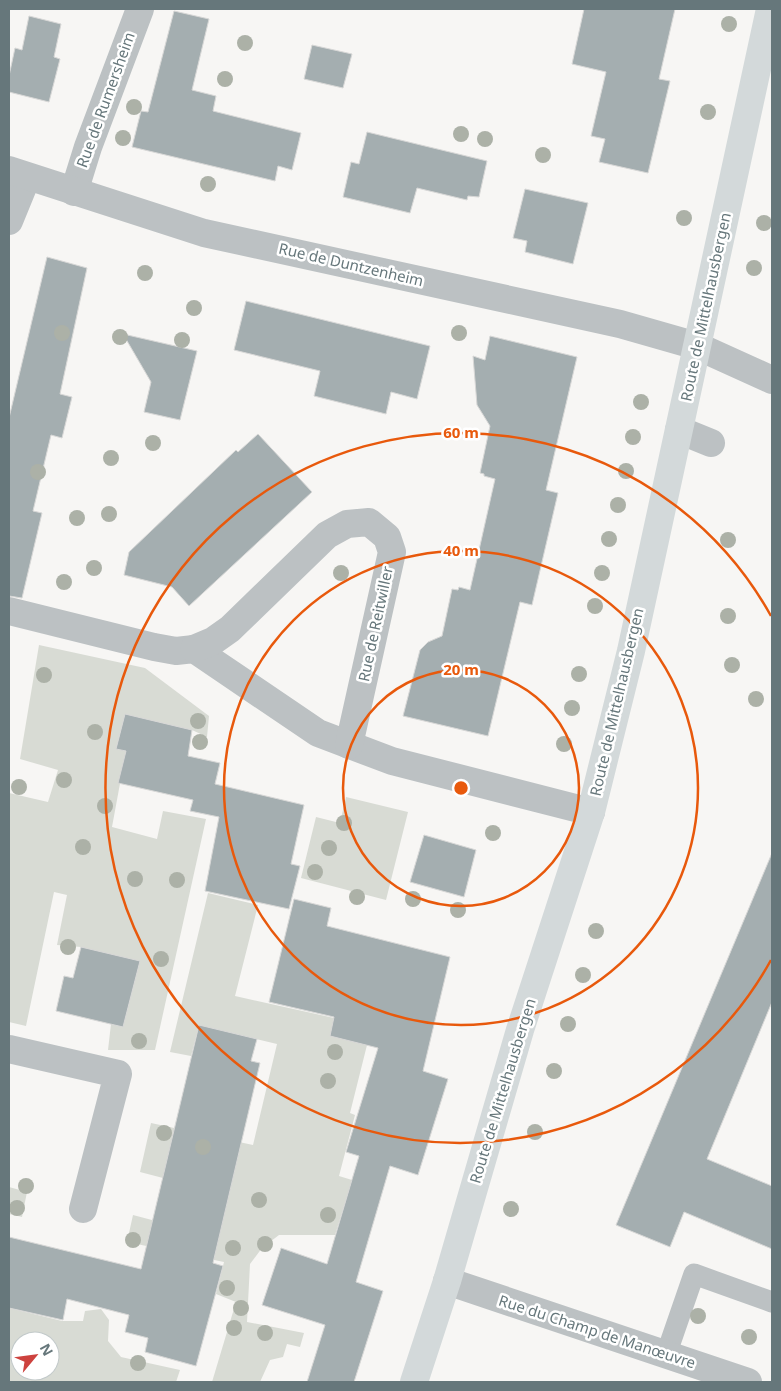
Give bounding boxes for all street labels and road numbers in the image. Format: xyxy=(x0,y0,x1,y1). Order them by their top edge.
street label: Rue de Rumersheim xyxy=(71,29,139,170)
street label: Route de Mittelhausbergen xyxy=(675,211,735,403)
street label: Rue de Duntzenheim xyxy=(277,238,426,290)
street label: Rue de Reitwiller xyxy=(353,564,397,683)
street label: Route de Mittelhausbergen xyxy=(585,606,647,798)
street label: Route de Mittelhausbergen xyxy=(464,996,540,1186)
street label: Rue du Champ de Manœuvre xyxy=(496,1290,698,1372)

